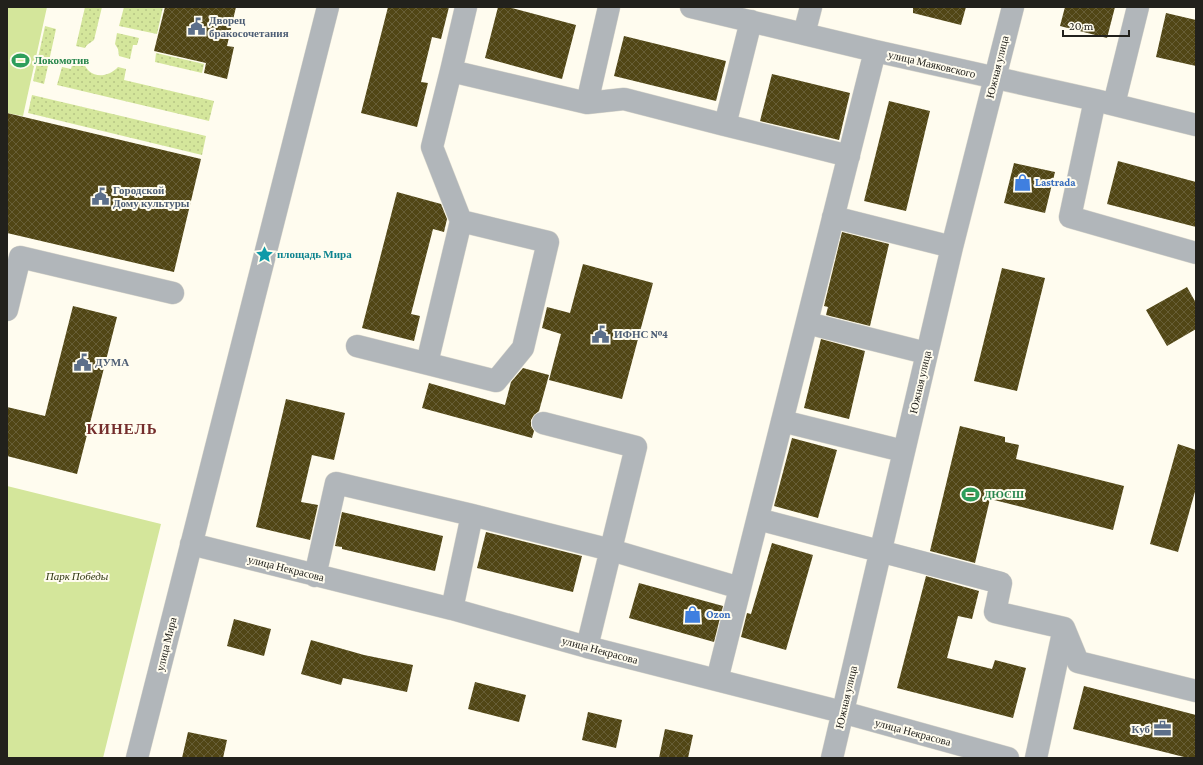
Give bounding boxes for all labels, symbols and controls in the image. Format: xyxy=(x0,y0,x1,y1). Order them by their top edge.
scale bar xyxy=(1063,12,1129,38)
place label: Дворец бракосочетания xyxy=(209,14,289,39)
public building icon: Дворец бракосочетания xyxy=(186,16,206,36)
text: 20 m xyxy=(1069,19,1094,33)
street label: Южная улица xyxy=(983,34,1011,100)
street label: улица Маяковского xyxy=(887,48,977,80)
sports icon: Локомотив xyxy=(11,50,31,70)
place label: Локомотив xyxy=(34,54,89,66)
shop icon: Lastrada xyxy=(1012,172,1032,192)
place label: Lastrada xyxy=(1035,176,1076,188)
place label: Городской Дому культуры xyxy=(113,184,190,209)
public building icon: Городской Дому культуры xyxy=(90,186,110,206)
place icon: площадь Мира xyxy=(254,244,274,264)
place label: площадь Мира xyxy=(277,248,352,260)
public building icon: ИФНС №4 xyxy=(591,324,611,344)
place label: ИФНС №4 xyxy=(614,328,668,340)
street label: Южная улица xyxy=(907,349,933,415)
public building icon: ДУМА xyxy=(72,352,92,372)
place label: ДУМА xyxy=(95,356,129,368)
district label: КИНЕЛЬ xyxy=(86,421,158,437)
sports icon: ДЮСШ xyxy=(961,484,981,504)
place label: ДЮСШ xyxy=(984,488,1024,500)
street label: улица Некрасова xyxy=(247,553,325,583)
park label: Парк Победы xyxy=(45,570,109,582)
shop icon: Ozon xyxy=(683,604,703,624)
place label: Ozon xyxy=(706,608,731,620)
street label: улица Мира xyxy=(153,616,179,672)
street label: улица Некрасова xyxy=(561,634,639,666)
street label: Южная улица xyxy=(833,664,859,730)
street label: улица Некрасова xyxy=(874,716,952,748)
office icon: Куб xyxy=(1153,719,1173,739)
place label: Куб xyxy=(1131,723,1150,735)

